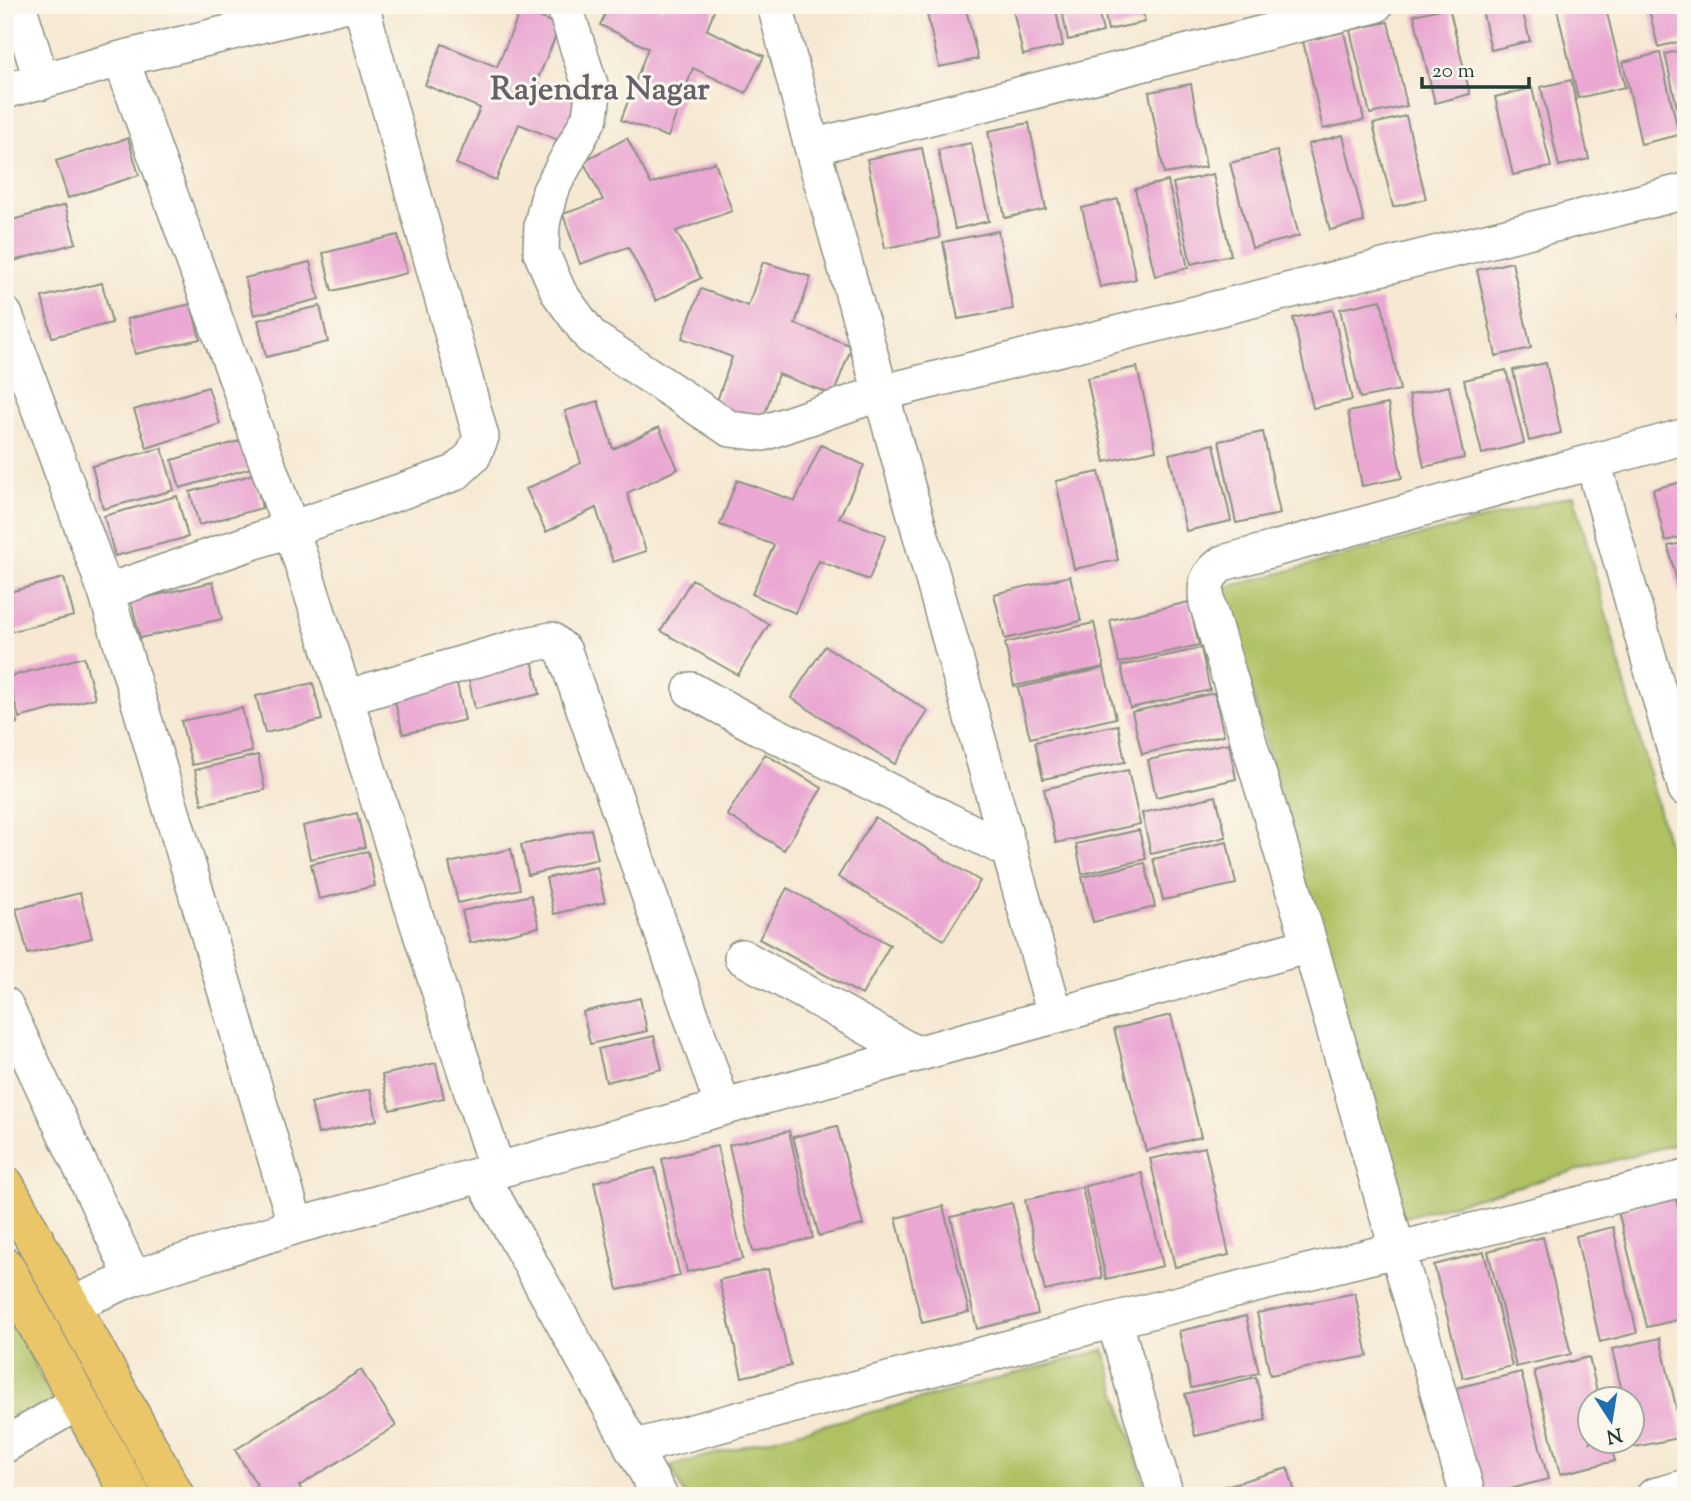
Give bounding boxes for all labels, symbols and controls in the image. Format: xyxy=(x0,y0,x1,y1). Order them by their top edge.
scale bar xyxy=(1422,46,1528,90)
text: 20 m xyxy=(1432,57,1475,87)
district label: Rajendra Nagar xyxy=(490,67,710,115)
north arrow xyxy=(1576,1386,1646,1456)
text: N xyxy=(1604,1419,1624,1449)

